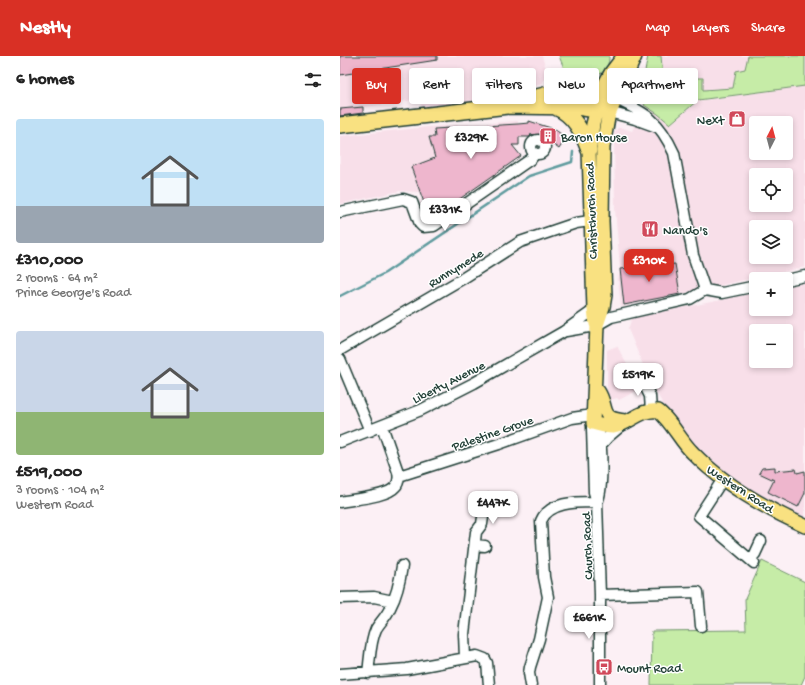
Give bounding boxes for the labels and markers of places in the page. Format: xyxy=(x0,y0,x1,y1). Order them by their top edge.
shop icon: Next xyxy=(727,109,747,129)
place label: Next xyxy=(697,114,726,129)
pin: £329K xyxy=(443,126,499,160)
building icon: Baron House xyxy=(538,126,558,146)
place label: Baron House xyxy=(560,131,628,146)
pin: £331K xyxy=(417,198,473,232)
restaurant icon: Nando's xyxy=(640,219,660,239)
place label: Nando's xyxy=(663,224,709,239)
pin: £310K xyxy=(621,249,677,283)
pin: £519K xyxy=(610,363,666,397)
pin: £447K xyxy=(465,491,521,525)
pin: £661K xyxy=(561,606,617,640)
bus stop icon: Mount Road xyxy=(594,657,614,677)
place label: Mount Road xyxy=(617,662,683,677)

